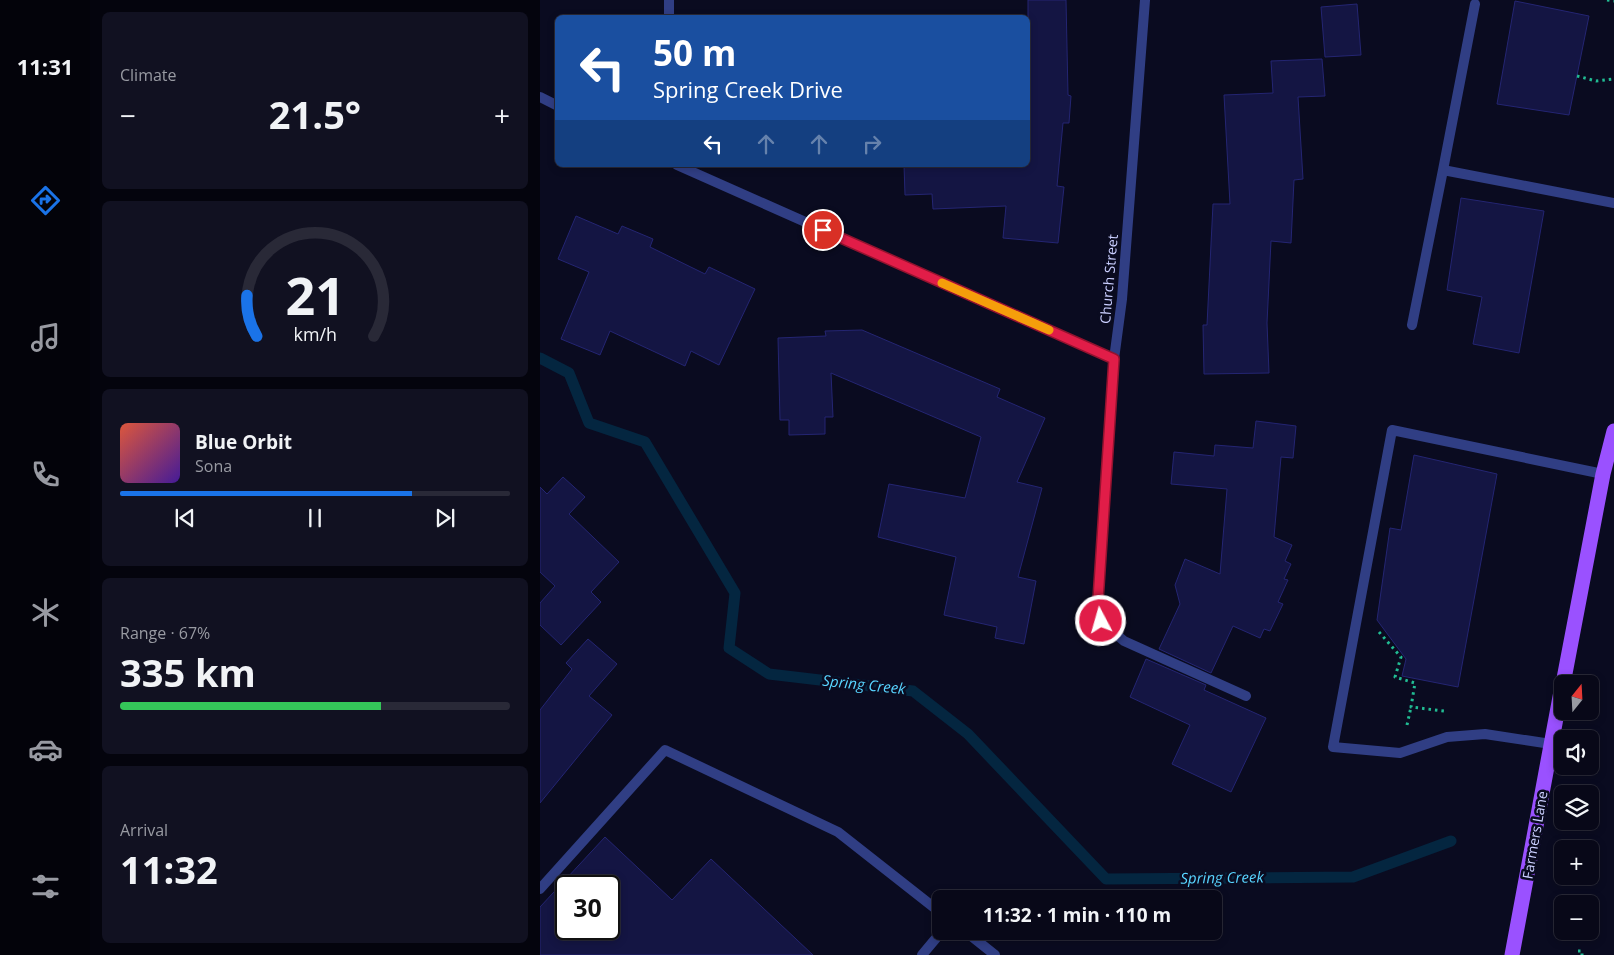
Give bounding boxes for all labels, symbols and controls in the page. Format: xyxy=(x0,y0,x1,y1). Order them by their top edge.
text: 50 m xyxy=(653,29,736,76)
icon: left xyxy=(570,35,635,100)
text: 11:31 xyxy=(17,51,73,81)
text: Climate xyxy=(120,64,177,86)
text: Spring Creek Drive xyxy=(653,74,843,104)
text: 21.5° xyxy=(269,88,361,140)
text: − xyxy=(120,96,136,134)
text: + xyxy=(494,96,510,134)
icon: left xyxy=(699,130,727,158)
icon: ahead xyxy=(752,130,780,158)
icon: ahead xyxy=(805,130,833,158)
icon: right xyxy=(858,130,886,158)
icon: directions xyxy=(28,183,63,218)
pin xyxy=(802,209,844,251)
icon: arrive xyxy=(809,216,837,244)
street label: Church Street xyxy=(1095,233,1122,324)
text: 21 xyxy=(285,259,345,330)
icon: music xyxy=(28,320,63,355)
text: km/h xyxy=(293,322,337,346)
text: Blue Orbit xyxy=(195,429,292,455)
text: Sona xyxy=(195,455,232,477)
icon: phone xyxy=(28,457,63,492)
icon: previous xyxy=(171,504,199,532)
icon: pause xyxy=(301,504,329,532)
icon: next xyxy=(431,504,459,532)
position arrow xyxy=(1074,594,1126,646)
icon: climate xyxy=(28,595,63,630)
text: Range · 67% xyxy=(120,622,210,644)
text: 335 km xyxy=(120,646,256,698)
water label: Spring Creek xyxy=(822,670,907,698)
north arrow xyxy=(1554,675,1599,720)
map controls xyxy=(1554,675,1599,940)
button: sound xyxy=(1554,730,1599,775)
icon: car xyxy=(28,732,63,767)
button: layers xyxy=(1554,785,1599,830)
street label: Farmers Lane xyxy=(1517,789,1552,880)
text: Arrival xyxy=(120,819,168,841)
button: + xyxy=(1554,840,1599,885)
text: 11:32 xyxy=(120,843,218,895)
water label: Spring Creek xyxy=(1180,866,1264,888)
icon: filters xyxy=(28,869,63,904)
speed limit sign: 30 xyxy=(555,875,620,940)
button: − xyxy=(1554,895,1599,940)
text: 11:32 · 1 min · 110 m xyxy=(983,902,1171,928)

